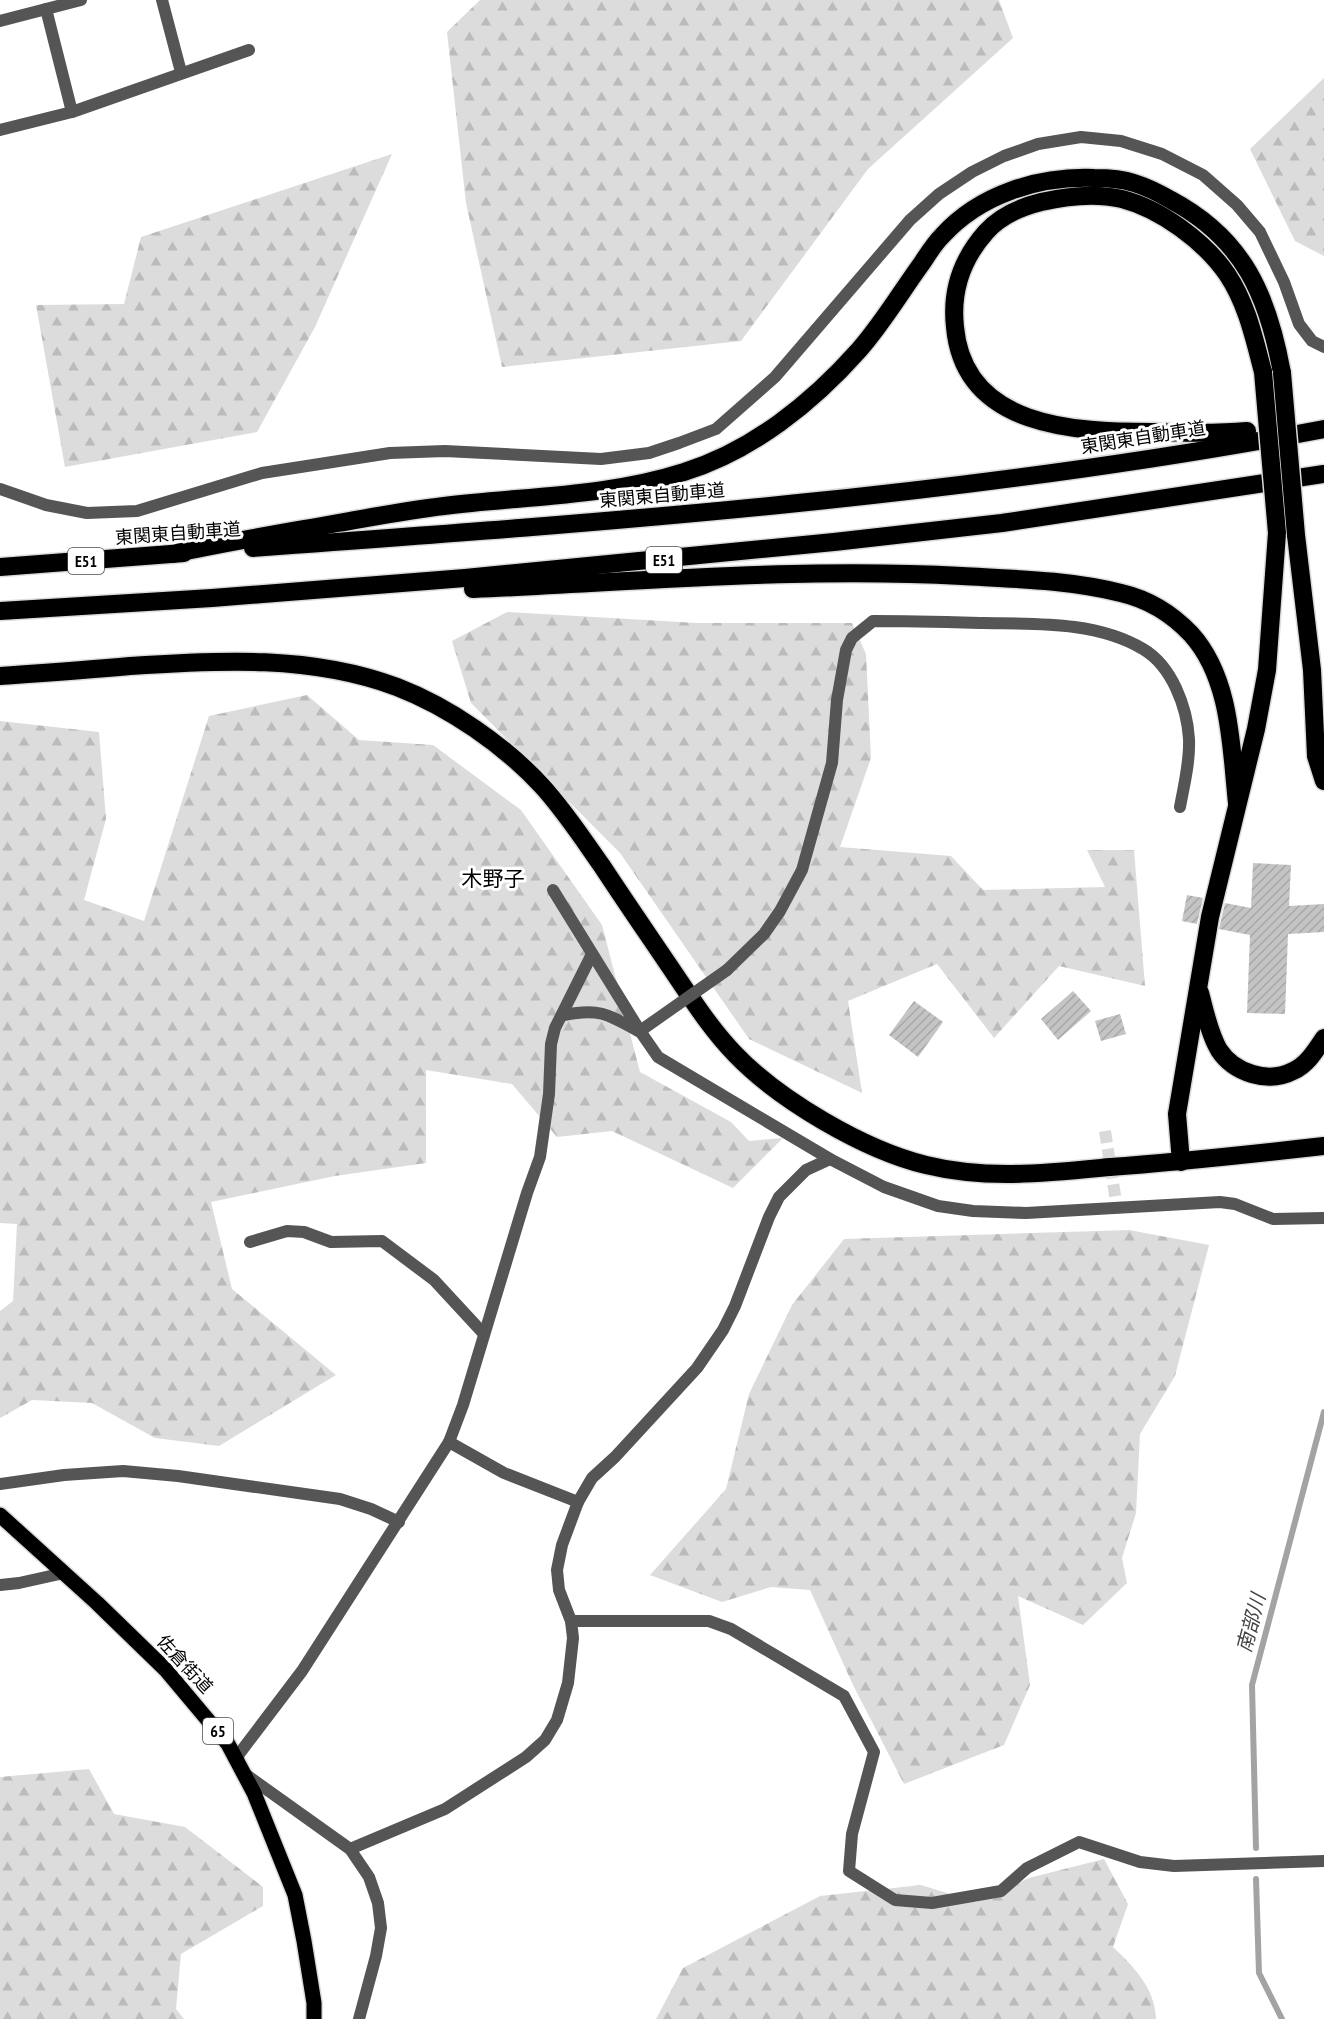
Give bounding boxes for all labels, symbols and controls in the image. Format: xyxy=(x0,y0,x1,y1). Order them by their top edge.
street label: 東関東自動車道 xyxy=(1079,416,1207,458)
street label: 東関東自動車道 xyxy=(598,478,726,512)
street label: 東関東自動車道 xyxy=(114,517,242,549)
road number: E51 xyxy=(646,547,682,573)
road number: E51 xyxy=(68,548,104,574)
district label: 木野子 xyxy=(462,865,525,892)
water label: 南部川 xyxy=(1231,1589,1272,1655)
street label: 佐倉街道 xyxy=(152,1630,218,1698)
road number: 65 xyxy=(203,1718,233,1744)

